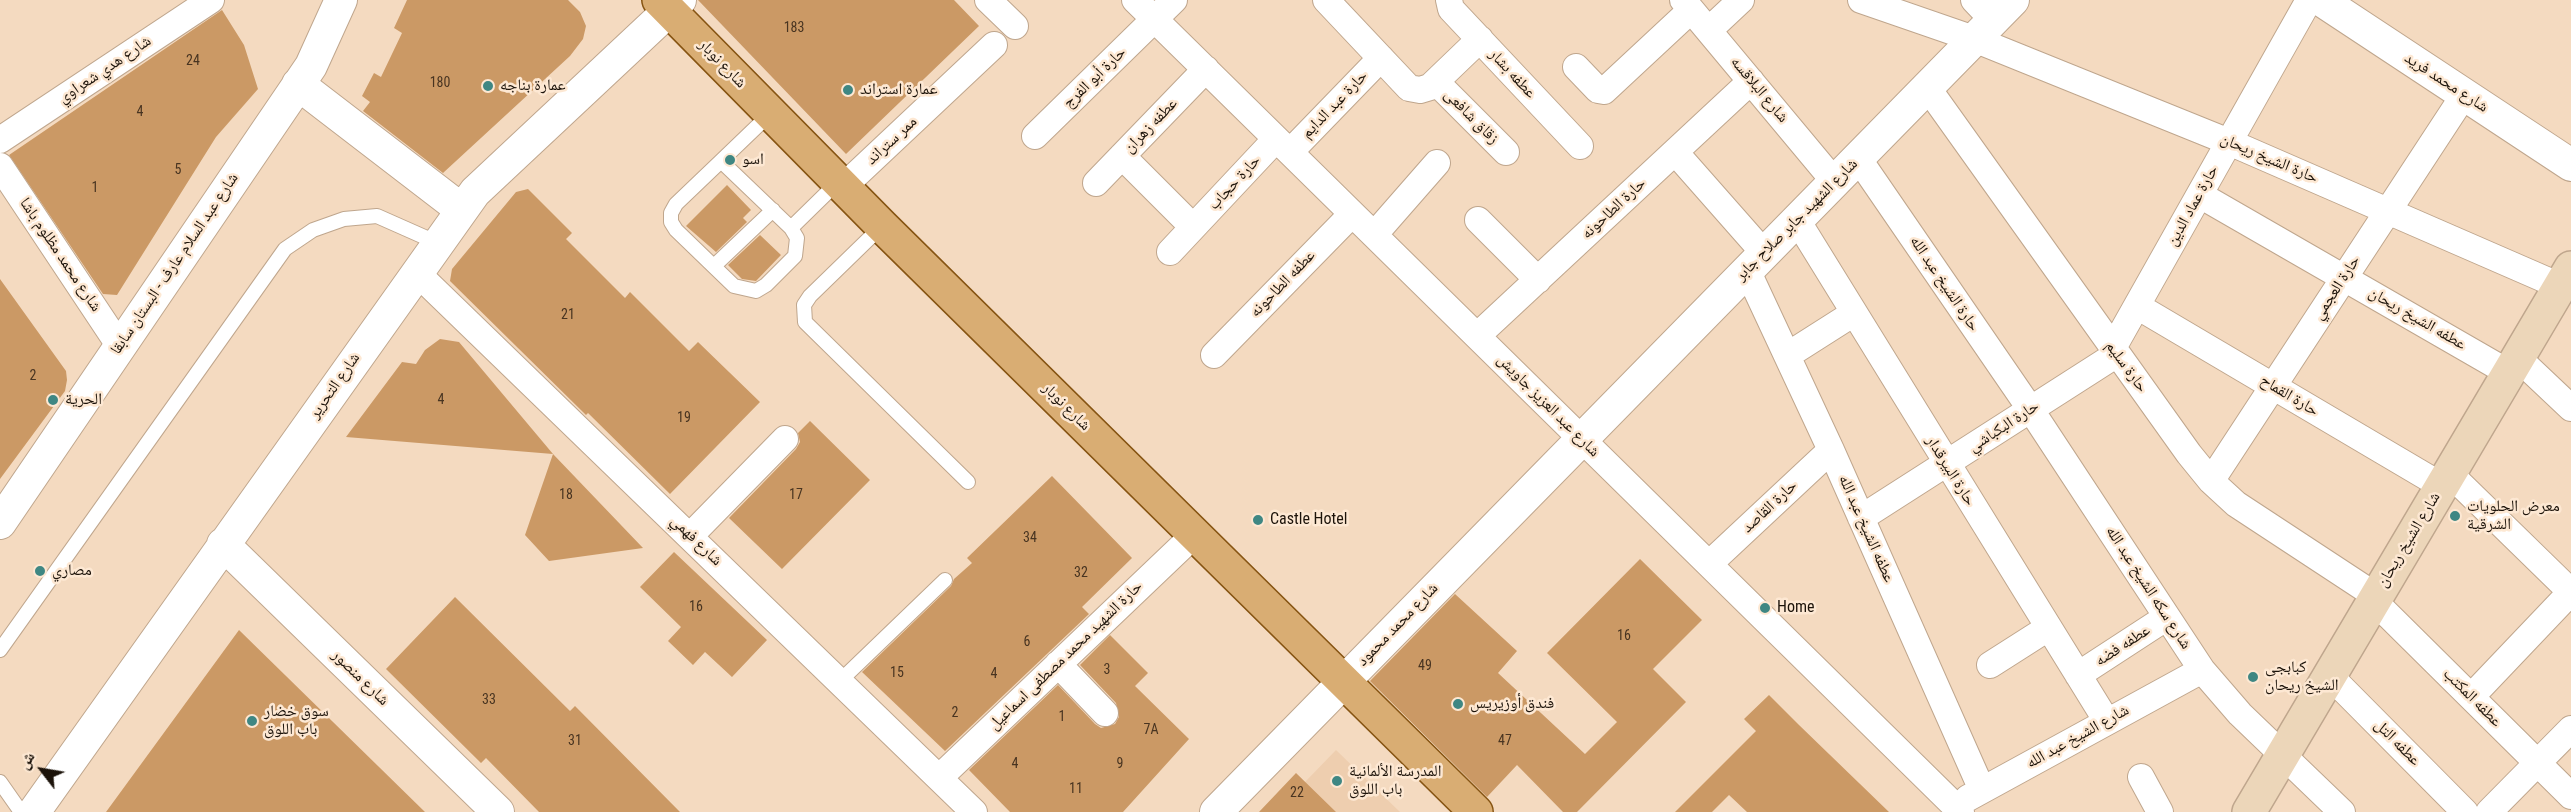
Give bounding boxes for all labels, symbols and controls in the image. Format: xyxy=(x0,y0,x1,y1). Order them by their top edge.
house number: 183 xyxy=(784,20,804,36)
street label: شارع هدي شعراوي xyxy=(55,32,155,108)
street label: شارع نوبار xyxy=(694,36,750,92)
street label: حارة أبو الفرج xyxy=(1060,43,1130,113)
street label: عطفه بشار xyxy=(1484,45,1540,103)
street label: شارع محمد فريد xyxy=(2400,49,2492,117)
house number: 24 xyxy=(186,53,200,69)
street label: شارع البلاقسه xyxy=(1726,53,1792,127)
street label: حارة عبد الدايم xyxy=(1298,67,1372,143)
house number: 180 xyxy=(430,75,450,91)
place label: عمارة بناجه xyxy=(500,76,566,96)
marker: عمارة بناجه xyxy=(481,79,495,93)
place label: عمارة استراند xyxy=(860,80,937,100)
marker: عمارة استراند xyxy=(841,83,855,97)
street label: زقاق شافعى xyxy=(1440,86,1502,148)
street label: عطفه زهران xyxy=(1120,94,1182,158)
house number: 4 xyxy=(137,104,143,120)
street label: ممر ستراند xyxy=(863,113,921,169)
street label: حارة الشيخ ريحان xyxy=(2217,130,2321,188)
place label: اسو xyxy=(742,150,764,170)
street label: حارة حجاب xyxy=(1205,152,1265,214)
marker: اسو xyxy=(723,153,737,167)
street label: شارع الشهيد جابر صلاح جابر xyxy=(1732,155,1862,285)
house number: 5 xyxy=(175,162,181,178)
street label: حارة عماد الدين xyxy=(2163,162,2223,250)
street label: شارع عبد السلام عارف - البستان سابقا xyxy=(107,170,243,358)
street label: حارة الطاحونه xyxy=(1578,174,1650,244)
house number: 1 xyxy=(92,180,98,196)
street label: شارع محمد مظلوم باشا xyxy=(15,194,105,316)
street label: حارة الشيخ عبد الله xyxy=(1905,233,1983,335)
street label: عطفه الطاحونه xyxy=(1246,246,1320,322)
street label: حارة العجمي xyxy=(2309,252,2365,324)
street label: عطفه الشيخ ريحان xyxy=(2365,283,2469,355)
house number: 21 xyxy=(561,307,575,323)
street label: حارة سليم xyxy=(2101,337,2151,397)
street label: شارع التحرير xyxy=(305,349,365,423)
street label: شارع عبد العزيز جاويش xyxy=(1493,351,1603,461)
house number: 2 xyxy=(30,368,36,384)
street label: حارة القماح xyxy=(2256,371,2322,421)
street label: شارع نوبار xyxy=(1038,379,1094,435)
place label: الحرية xyxy=(65,390,102,410)
house number: 4 xyxy=(438,392,444,408)
marker: الحرية xyxy=(46,393,60,407)
street label: حارة البكباشي xyxy=(1965,397,2043,457)
house number: 19 xyxy=(677,410,691,426)
street label: حارة البيرقدار xyxy=(1921,432,1979,510)
street label: عطفه الشيخ عبد الله xyxy=(1834,472,1898,586)
street label: حارة القاصد xyxy=(1739,477,1801,537)
house number: 18 xyxy=(559,487,573,503)
house number: 17 xyxy=(789,487,803,503)
street label: شارع الشيخ ريحان xyxy=(2373,489,2445,591)
place label: معرض الحلويات الشرقية xyxy=(2467,497,2560,535)
marker: معرض الحلويات الشرقية xyxy=(2448,509,2462,523)
place label: Castle Hotel xyxy=(1270,510,1347,530)
street label: شارع فهمي xyxy=(666,512,726,570)
marker: Castle Hotel xyxy=(1251,513,1265,527)
street label: شارع سكه الشيخ عبد الله xyxy=(2101,523,2195,653)
house number: 34 xyxy=(1023,530,1037,546)
place label: مصاري xyxy=(52,561,92,581)
marker: مصاري xyxy=(33,564,47,578)
house number: 32 xyxy=(1074,565,1088,581)
street label: حارة الشهيد محمد مصطفى اسماعيل xyxy=(985,577,1147,735)
street label: شارع محمد محمود xyxy=(1353,579,1443,671)
place label: Home xyxy=(1777,598,1814,618)
house number: 16 xyxy=(689,599,703,615)
marker: Home xyxy=(1758,601,1772,615)
street label: عطفه فضه xyxy=(2092,621,2154,671)
house number: 16 xyxy=(1617,628,1631,644)
house number: 6 xyxy=(1024,634,1030,650)
street label: شارع منصور xyxy=(327,646,393,710)
house number: 49 xyxy=(1418,658,1432,674)
place label: كبابجى الشيخ ريحان xyxy=(2265,658,2339,696)
house number: 3 xyxy=(1104,662,1110,678)
house number: 15 xyxy=(890,665,904,681)
street label: عطفه المكتب xyxy=(2439,665,2505,731)
house number: 4 xyxy=(991,666,997,682)
marker: كبابجى الشيخ ريحان xyxy=(2246,670,2260,684)
house number: 33 xyxy=(482,692,496,708)
place label: فندق أوزيريس xyxy=(1470,694,1554,714)
marker: فندق أوزيريس xyxy=(1451,697,1465,711)
street label: شارع الشيخ عبد الله xyxy=(2023,701,2133,773)
place label: سوق خضار باب اللوق xyxy=(264,702,329,740)
house number: 2 xyxy=(952,705,958,721)
house number: 1 xyxy=(1059,709,1065,725)
marker: سوق خضار باب اللوق xyxy=(245,714,259,728)
street label: عطفه التل xyxy=(2370,716,2424,770)
house number: 7A xyxy=(1144,722,1158,738)
house number: 31 xyxy=(568,733,582,749)
house number: 47 xyxy=(1498,733,1512,749)
north arrow xyxy=(12,740,72,800)
text: ش xyxy=(14,748,39,773)
house number: 4 xyxy=(1012,756,1018,772)
house number: 9 xyxy=(1117,756,1123,772)
place label: المدرسة الألمانية باب اللوق xyxy=(1349,762,1442,800)
marker: المدرسة الألمانية باب اللوق xyxy=(1330,774,1344,788)
house number: 11 xyxy=(1069,781,1083,797)
house number: 22 xyxy=(1290,785,1304,801)

